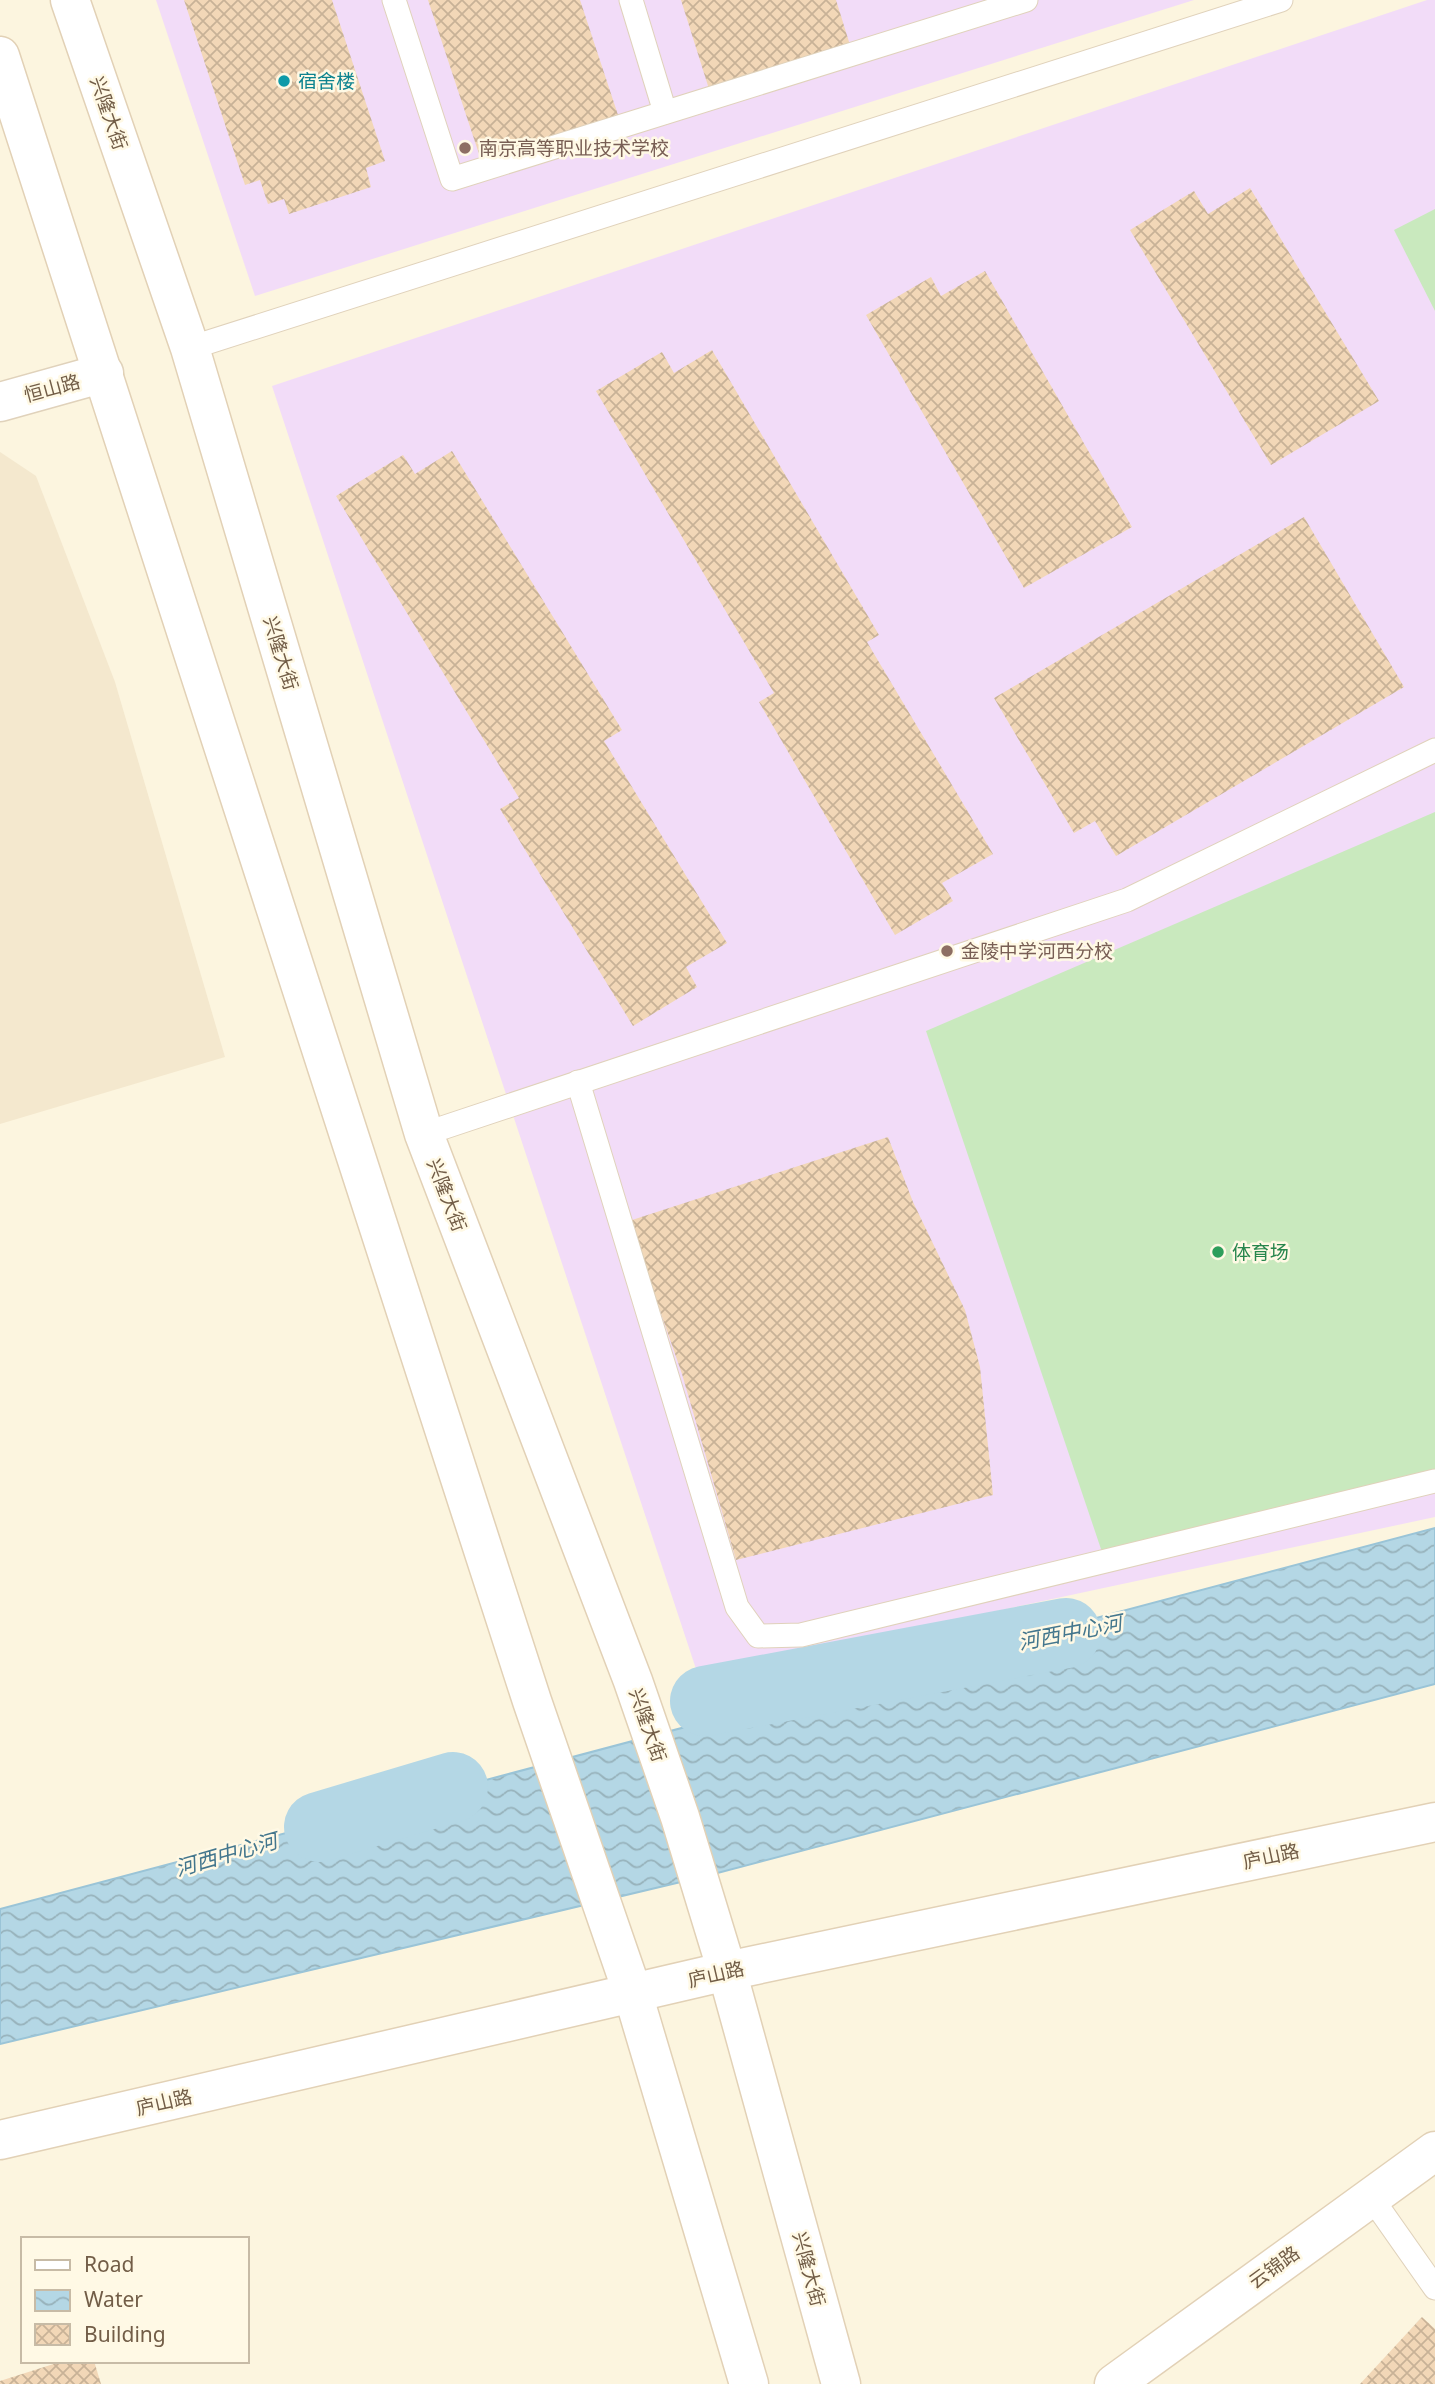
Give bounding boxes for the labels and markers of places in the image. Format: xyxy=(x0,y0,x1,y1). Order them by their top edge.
place label: 宿舍楼 xyxy=(298,68,355,94)
marker: 宿舍楼 xyxy=(276,73,292,89)
place label: 南京高等职业技术学校 xyxy=(479,135,669,161)
marker: 南京高等职业技术学校 xyxy=(457,140,473,156)
place label: 金陵中学河西分校 xyxy=(961,938,1113,964)
marker: 金陵中学河西分校 xyxy=(939,943,955,959)
place label: 体育场 xyxy=(1232,1239,1289,1265)
marker: 体育场 xyxy=(1210,1244,1226,1260)

